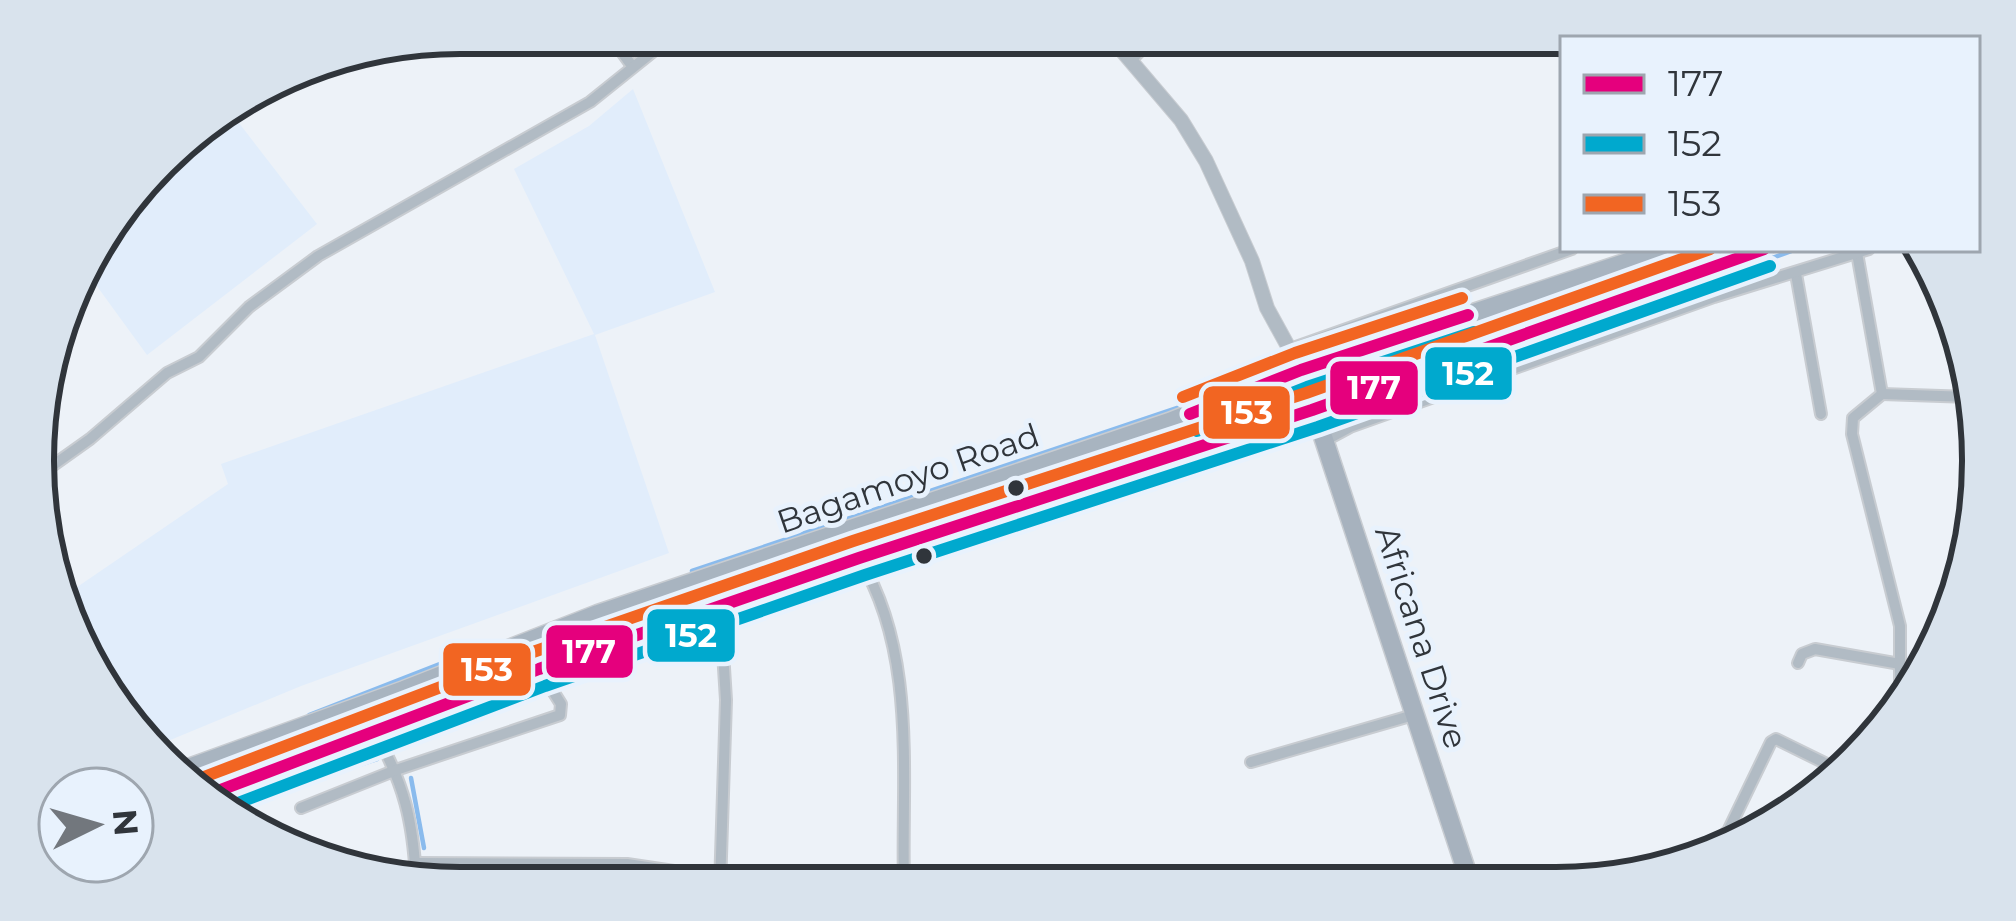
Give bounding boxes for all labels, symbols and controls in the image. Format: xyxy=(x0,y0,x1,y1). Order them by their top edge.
legend xyxy=(1560,36,1980,252)
text: 177 xyxy=(1668,61,1723,105)
text: 152 xyxy=(1668,121,1722,165)
text: 153 xyxy=(1668,181,1722,225)
line badge: 152 xyxy=(1423,345,1514,402)
text: 152 xyxy=(1442,353,1494,393)
line badge: 177 xyxy=(1328,359,1420,417)
text: 177 xyxy=(1347,367,1401,407)
line badge: 153 xyxy=(1201,384,1292,441)
text: 153 xyxy=(1221,392,1273,432)
street label: Bagamoyo Road xyxy=(772,414,1044,542)
unlabelled marker xyxy=(1005,477,1027,499)
street label: Africana Drive xyxy=(1367,521,1477,753)
unlabelled marker xyxy=(913,545,935,567)
line badge: 152 xyxy=(645,607,737,664)
text: 152 xyxy=(665,615,717,655)
line badge: 177 xyxy=(544,623,635,680)
text: 177 xyxy=(562,631,616,671)
line badge: 153 xyxy=(441,641,533,698)
text: 153 xyxy=(461,649,513,689)
north arrow xyxy=(36,765,156,885)
text: N xyxy=(105,807,147,837)

